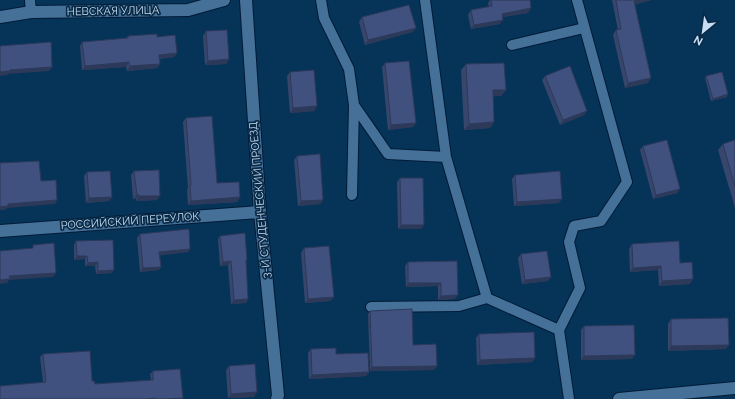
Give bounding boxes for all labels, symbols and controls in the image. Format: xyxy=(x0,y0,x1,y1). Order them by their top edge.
street label: НЕВСКАЯ УЛИЦА xyxy=(67,4,160,18)
north arrow xyxy=(683,12,723,52)
text: N xyxy=(692,33,705,48)
street label: 3-Й СТУДЕНЧЕСКИЙ ПРОЕЗД xyxy=(247,121,273,279)
street label: РОССИЙСКИЙ ПЕРЕУЛОК xyxy=(60,210,200,232)

